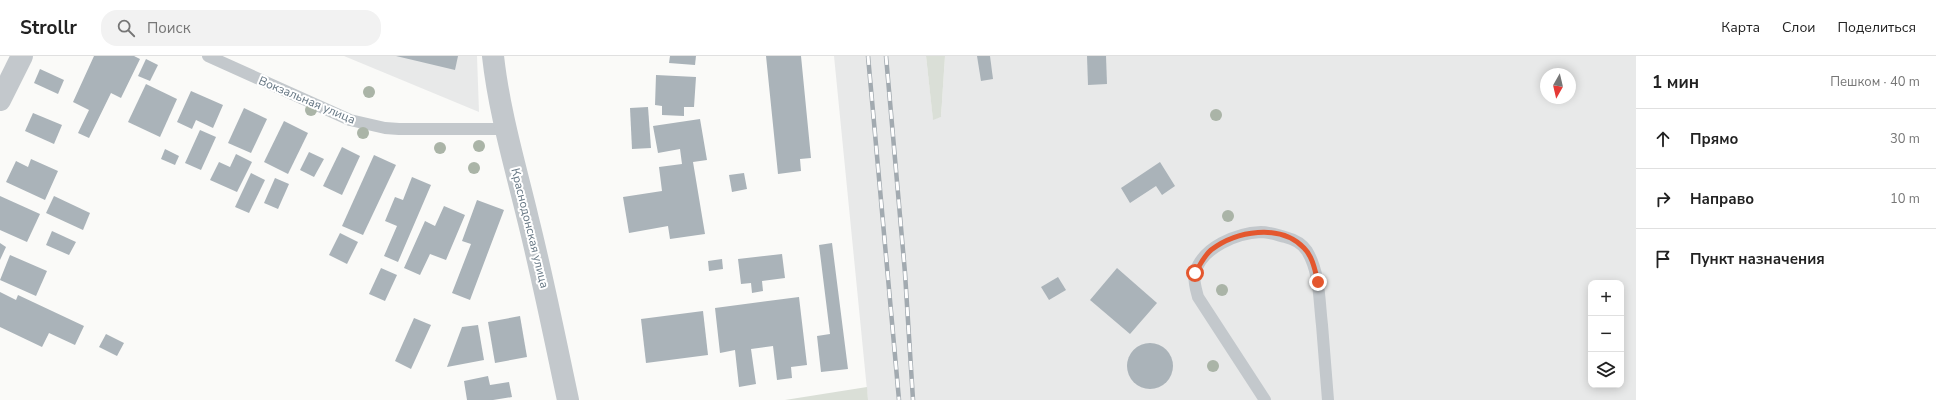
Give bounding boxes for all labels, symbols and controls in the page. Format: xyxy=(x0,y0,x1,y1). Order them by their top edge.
search box xyxy=(101,10,381,46)
text: Strollr xyxy=(20,15,77,41)
icon: search xyxy=(115,17,137,39)
text: Поиск xyxy=(147,18,191,38)
text: Карта xyxy=(1721,18,1760,37)
text: Слои xyxy=(1782,18,1816,37)
text: Поделиться xyxy=(1838,18,1916,37)
north arrow xyxy=(1540,68,1576,104)
text: 1 мин xyxy=(1652,71,1699,94)
street label: Вокзальная улица xyxy=(256,72,358,128)
text: Пешком · 40 m xyxy=(1830,73,1920,91)
icon: ahead xyxy=(1652,128,1674,150)
text: Прямо xyxy=(1690,129,1738,149)
text: 30 m xyxy=(1890,130,1920,148)
street label: Краснодонская улица xyxy=(507,166,553,290)
icon: right xyxy=(1652,188,1674,210)
text: Направо xyxy=(1690,189,1754,209)
text: 10 m xyxy=(1890,190,1920,208)
icon: arrive xyxy=(1652,248,1674,270)
text: Пункт назначения xyxy=(1690,249,1825,269)
route start xyxy=(1186,264,1204,282)
route end xyxy=(1309,273,1327,291)
map controls xyxy=(1588,280,1624,388)
button: + xyxy=(1588,280,1624,316)
button: − xyxy=(1588,316,1624,352)
button: layers xyxy=(1588,352,1624,388)

